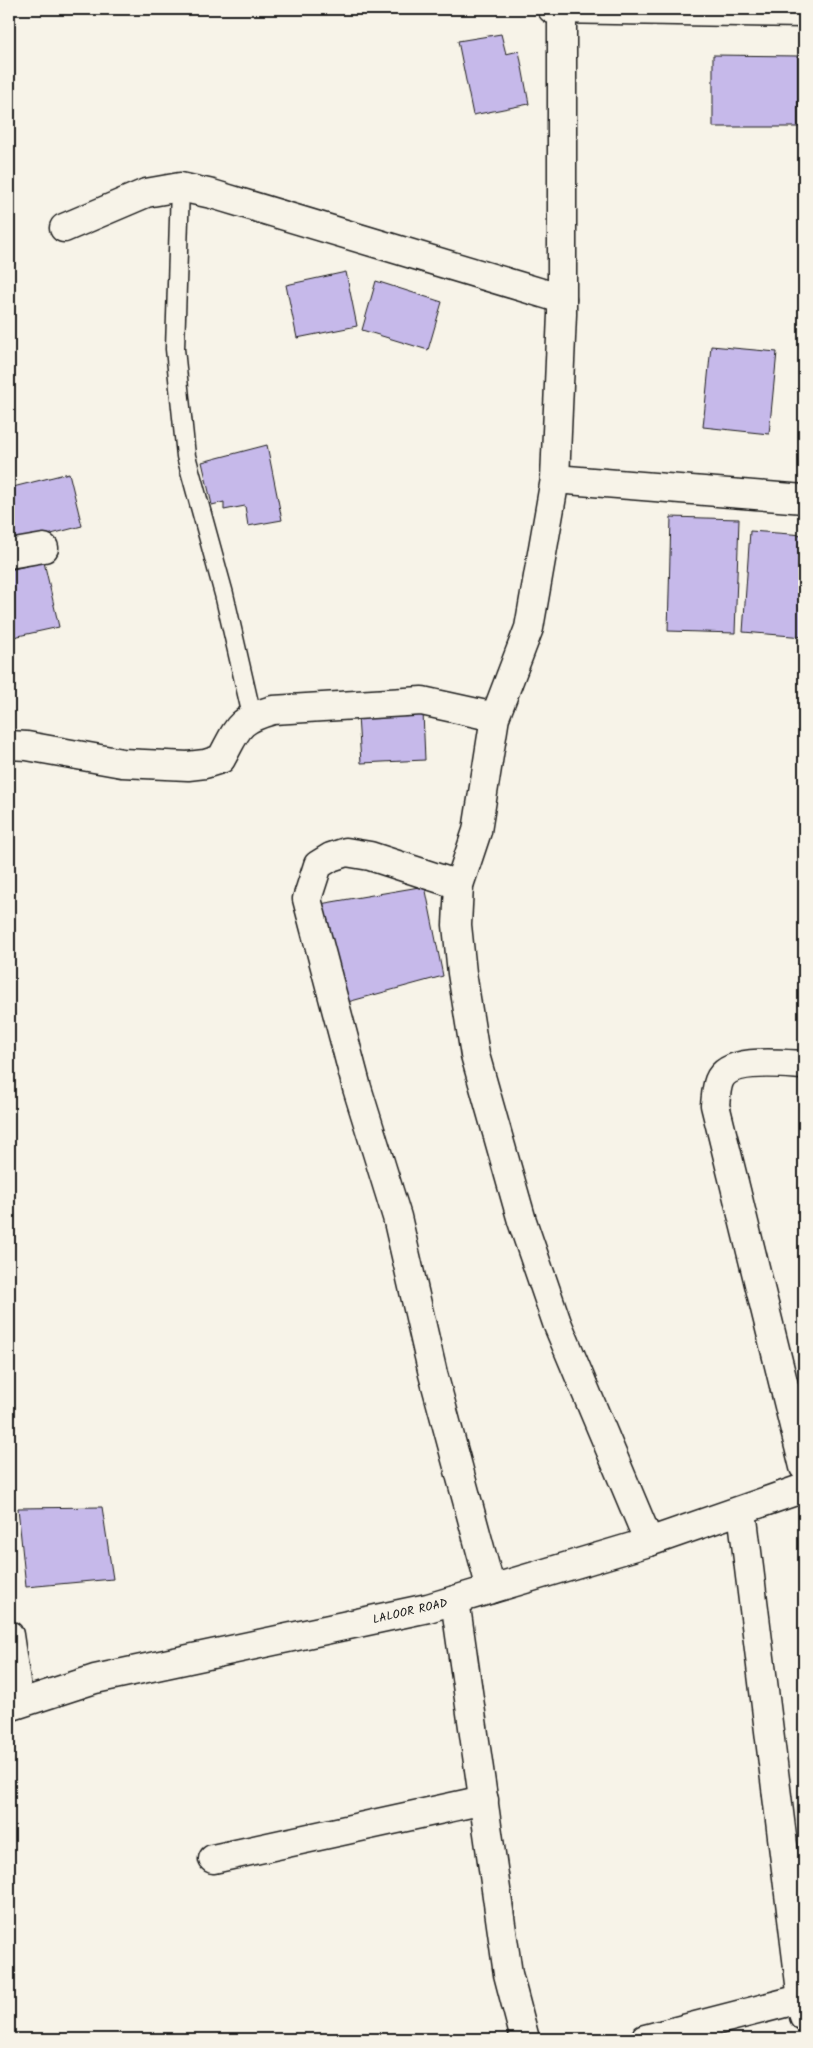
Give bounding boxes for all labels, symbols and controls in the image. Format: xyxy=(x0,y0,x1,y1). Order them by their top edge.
street label: LALOOR ROAD xyxy=(371,1594,450,1629)

